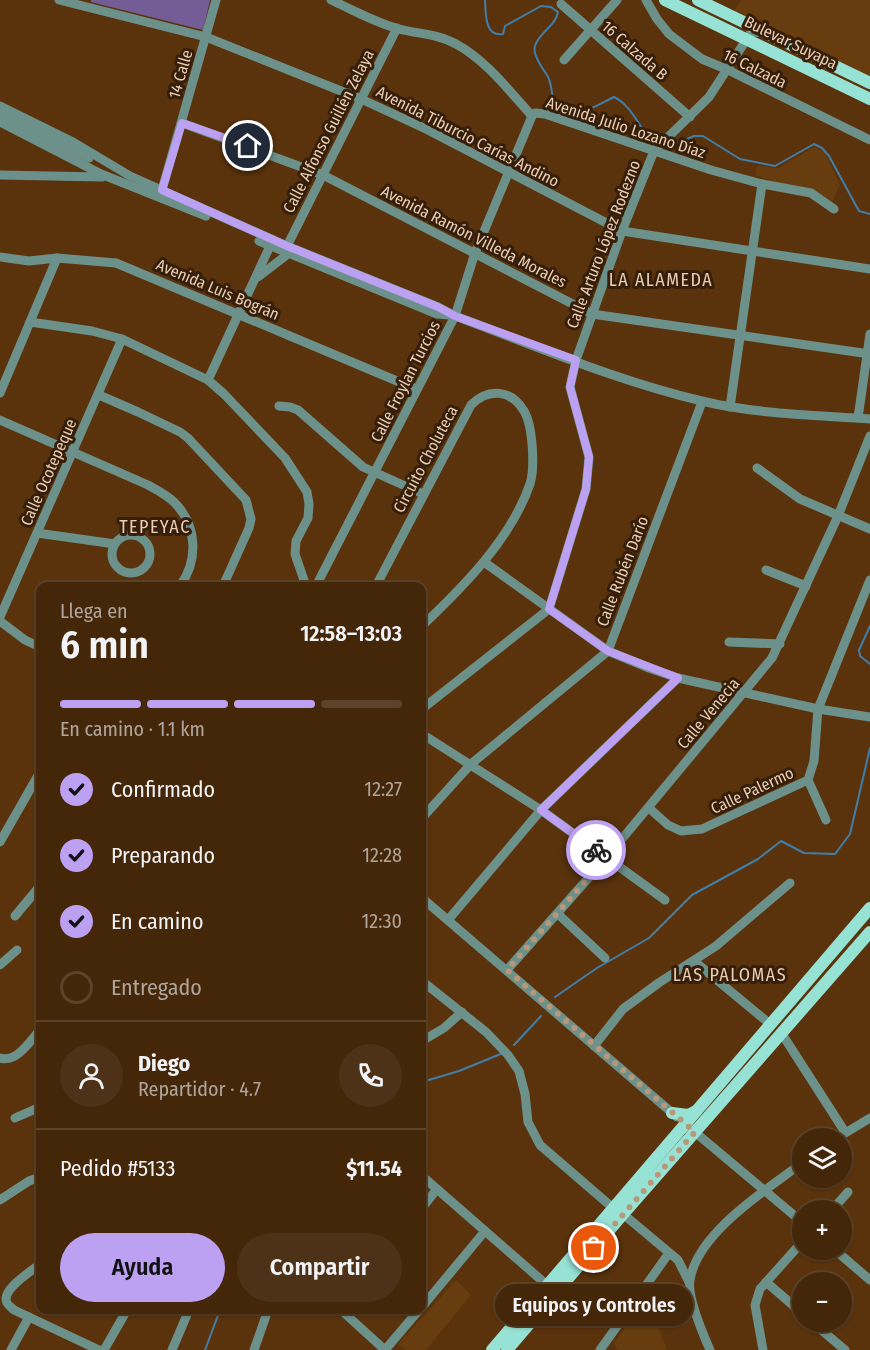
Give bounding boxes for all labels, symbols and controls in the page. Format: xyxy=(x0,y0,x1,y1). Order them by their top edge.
street label: Bulevar Suyapa xyxy=(741,12,840,73)
street label: 16 Calzada B xyxy=(598,17,672,84)
street label: 16 Calzada xyxy=(720,45,790,92)
street label: Calle Alfonso Guillén Zelaya xyxy=(279,46,378,216)
street label: 14 Calle xyxy=(165,48,196,101)
street label: Avenida Tiburcio Carías Andino xyxy=(373,82,562,191)
street label: Avenida Julio Lozano Díaz xyxy=(544,93,708,162)
pin xyxy=(222,120,273,171)
icon: home xyxy=(231,129,264,162)
street label: Calle Arturo López Rodezno xyxy=(563,157,644,331)
street label: Avenida Ramón Villeda Morales xyxy=(378,181,570,292)
street label: Avenida Luis Bográn xyxy=(153,255,282,324)
district label: LA ALAMEDA xyxy=(609,269,713,291)
street label: Calle Froylan Turcios xyxy=(367,317,444,445)
street label: Circuito Choluteca xyxy=(389,402,462,516)
street label: Calle Ocotepeque xyxy=(16,416,81,529)
street label: Calle Rubén Darío xyxy=(593,513,652,629)
district label: TEPEYAC xyxy=(119,516,191,538)
text: Llega en xyxy=(60,599,128,623)
text: 12:58–13:03 xyxy=(300,620,402,647)
text: 6 min xyxy=(60,622,149,668)
street label: Calle Venecia xyxy=(673,674,744,753)
text: En camino · 1.1 km xyxy=(60,717,205,741)
street label: Calle Palermo xyxy=(708,763,797,818)
icon: check xyxy=(60,773,93,806)
text: Confirmado xyxy=(111,776,215,803)
text: 12:27 xyxy=(364,777,402,801)
courier xyxy=(566,820,626,880)
icon: bike xyxy=(580,834,613,867)
icon: check xyxy=(60,839,93,872)
text: Preparando xyxy=(111,842,215,869)
text: 12:28 xyxy=(362,843,402,867)
icon: check xyxy=(60,905,93,938)
text: En camino xyxy=(111,908,203,935)
text: 12:30 xyxy=(362,909,402,933)
district label: LAS PALOMAS xyxy=(673,964,787,986)
text: Entregado xyxy=(111,974,202,1001)
button: person xyxy=(60,1044,123,1107)
button: phone xyxy=(339,1044,402,1107)
text: Diego xyxy=(138,1050,190,1077)
text: Repartidor · 4.7 xyxy=(138,1077,261,1101)
map controls xyxy=(792,1128,852,1332)
button: layers xyxy=(792,1128,852,1188)
text: Pedido #5133 xyxy=(60,1155,175,1182)
text: $11.54 xyxy=(346,1155,402,1182)
button: + xyxy=(792,1200,852,1260)
pin xyxy=(568,1222,619,1273)
icon: bag xyxy=(577,1231,610,1264)
button: Ayuda xyxy=(60,1233,225,1302)
button: Compartir xyxy=(237,1233,402,1302)
button: − xyxy=(792,1272,852,1332)
callout: Equipos y Controles xyxy=(495,1284,693,1326)
text: Equipos y Controles xyxy=(512,1293,676,1317)

